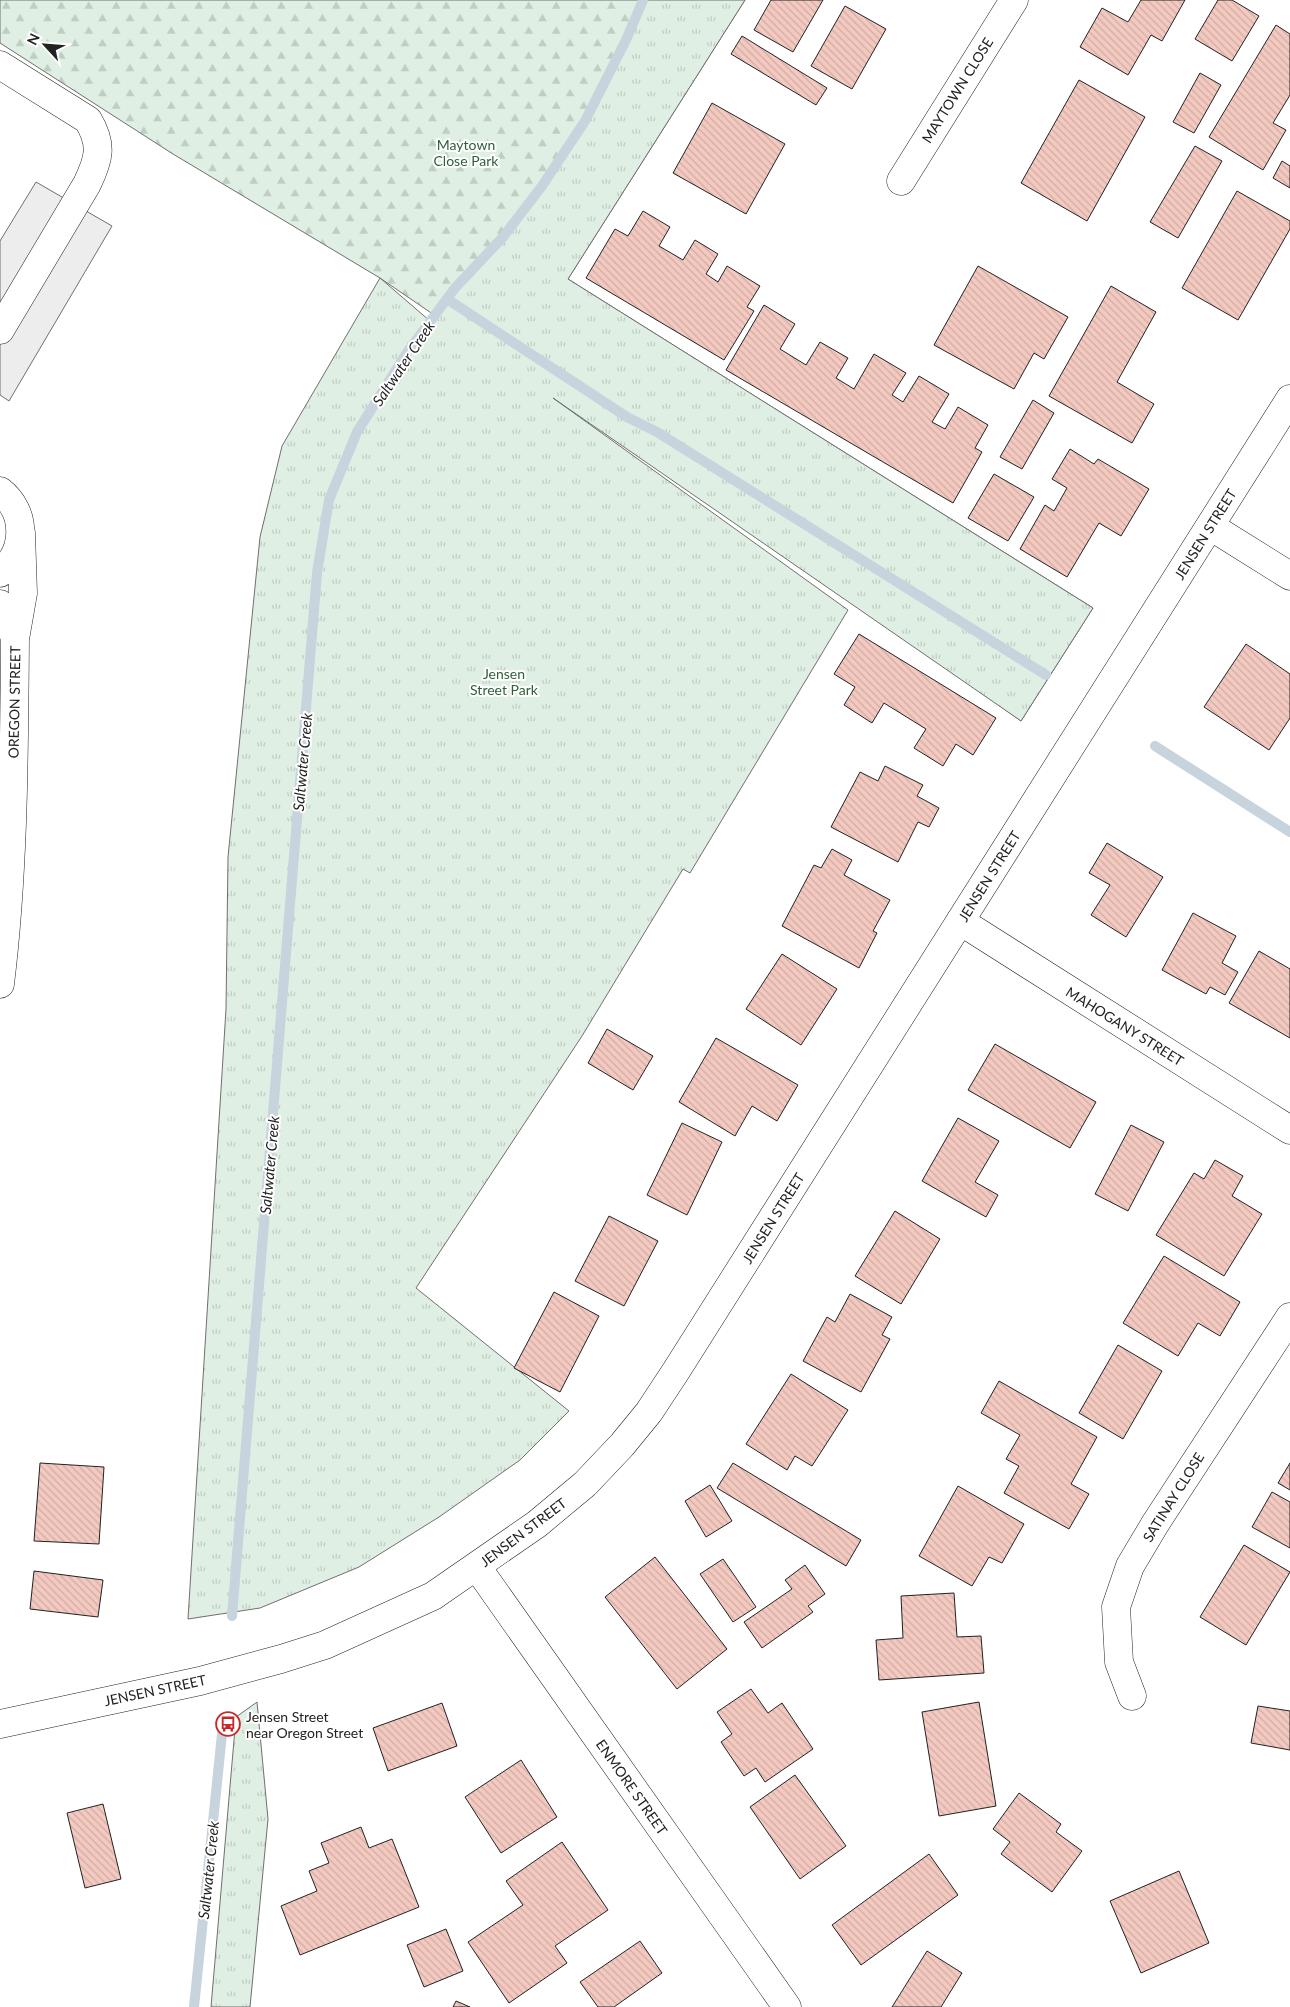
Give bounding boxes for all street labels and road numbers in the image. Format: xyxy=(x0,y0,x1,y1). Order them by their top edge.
street label: MAYTOWN CLOSE xyxy=(918,34,996,146)
street label: JENSEN STREET xyxy=(1170,485,1240,582)
street label: OREGON STREET xyxy=(5,645,23,758)
street label: JENSEN STREET xyxy=(954,827,1024,924)
street label: MAHOGANY STREET xyxy=(1063,983,1188,1070)
street label: JENSEN STREET xyxy=(738,1169,808,1266)
street label: SATINAY CLOSE xyxy=(1139,1449,1207,1545)
street label: JENSEN STREET xyxy=(476,1494,570,1570)
street label: JENSEN STREET xyxy=(103,1671,208,1709)
street label: ENMORE STREET xyxy=(593,1736,672,1839)

